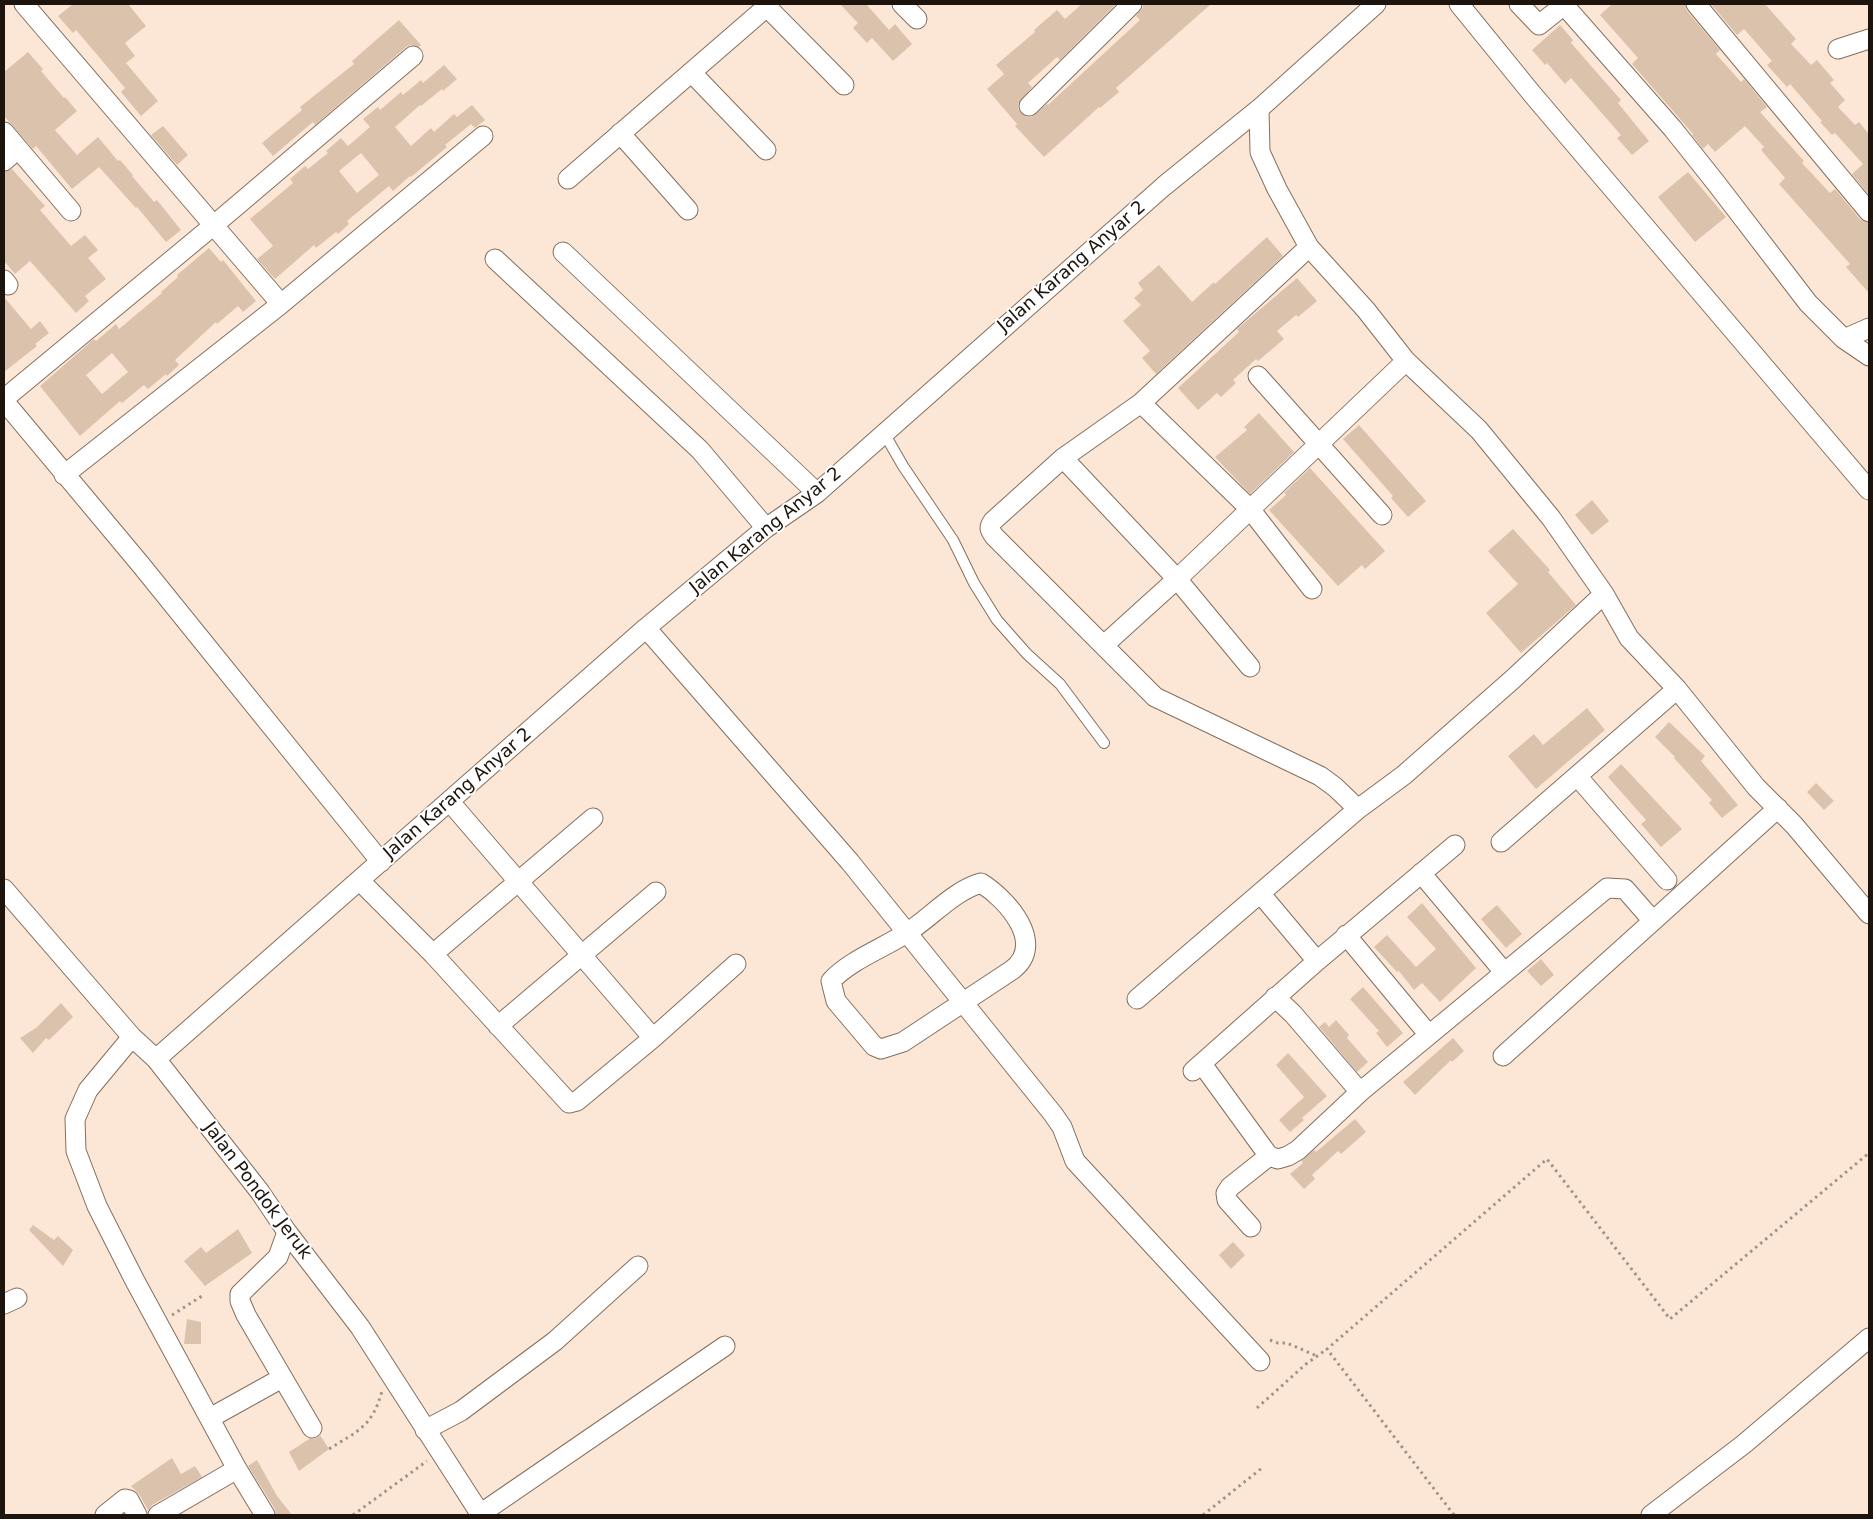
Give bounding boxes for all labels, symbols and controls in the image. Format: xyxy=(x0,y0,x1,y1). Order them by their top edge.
street label: Jalan Karang Anyar 2 xyxy=(994,197,1150,337)
street label: Jalan Karang Anyar 2 xyxy=(686,463,846,599)
street label: Jalan Karang Anyar 2 xyxy=(380,724,536,864)
street label: Jalan Pondok Jeruk xyxy=(198,1118,316,1264)

